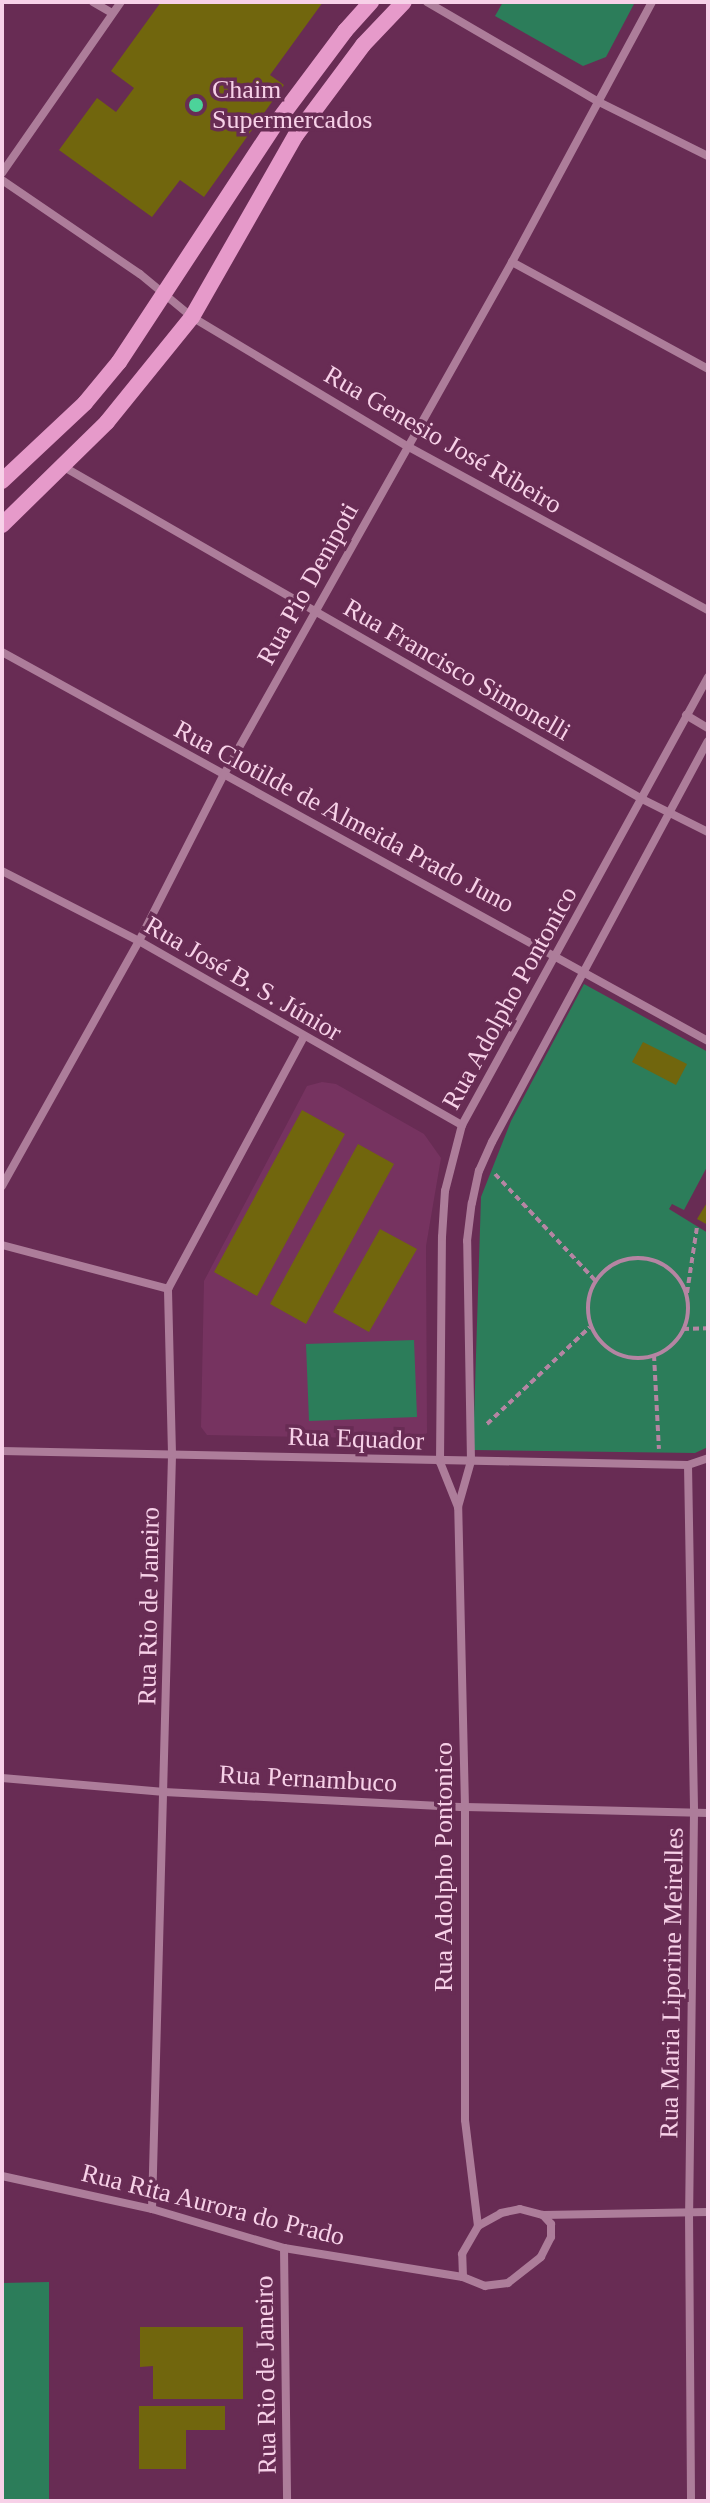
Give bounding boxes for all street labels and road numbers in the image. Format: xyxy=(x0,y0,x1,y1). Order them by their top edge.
street label: Rua Genesio José Ribeiro xyxy=(319,359,567,521)
street label: Rua Pio Denipoti xyxy=(251,497,365,671)
street label: Rua Francisco Simonelli xyxy=(338,592,576,748)
street label: Rua Clotilde de Almeida Prado Juno xyxy=(168,714,520,920)
street label: Rua Adolpho Pontonico xyxy=(435,881,585,1115)
street label: Rua José B. S. Júnior xyxy=(139,910,347,1048)
street label: Rua Equador xyxy=(287,1421,425,1457)
street label: Rua Rio de Janeiro xyxy=(132,1506,166,1706)
street label: Rua Adolpho Pontonico xyxy=(428,1741,460,1993)
street label: Rua Pernambuco xyxy=(218,1759,398,1799)
street label: Rua Maria Liporine Meirelles xyxy=(654,1827,690,2139)
street label: Rua Rita Aurora do Prado xyxy=(78,2157,348,2253)
street label: Rua Rio de Janeiro xyxy=(249,2275,283,2475)

